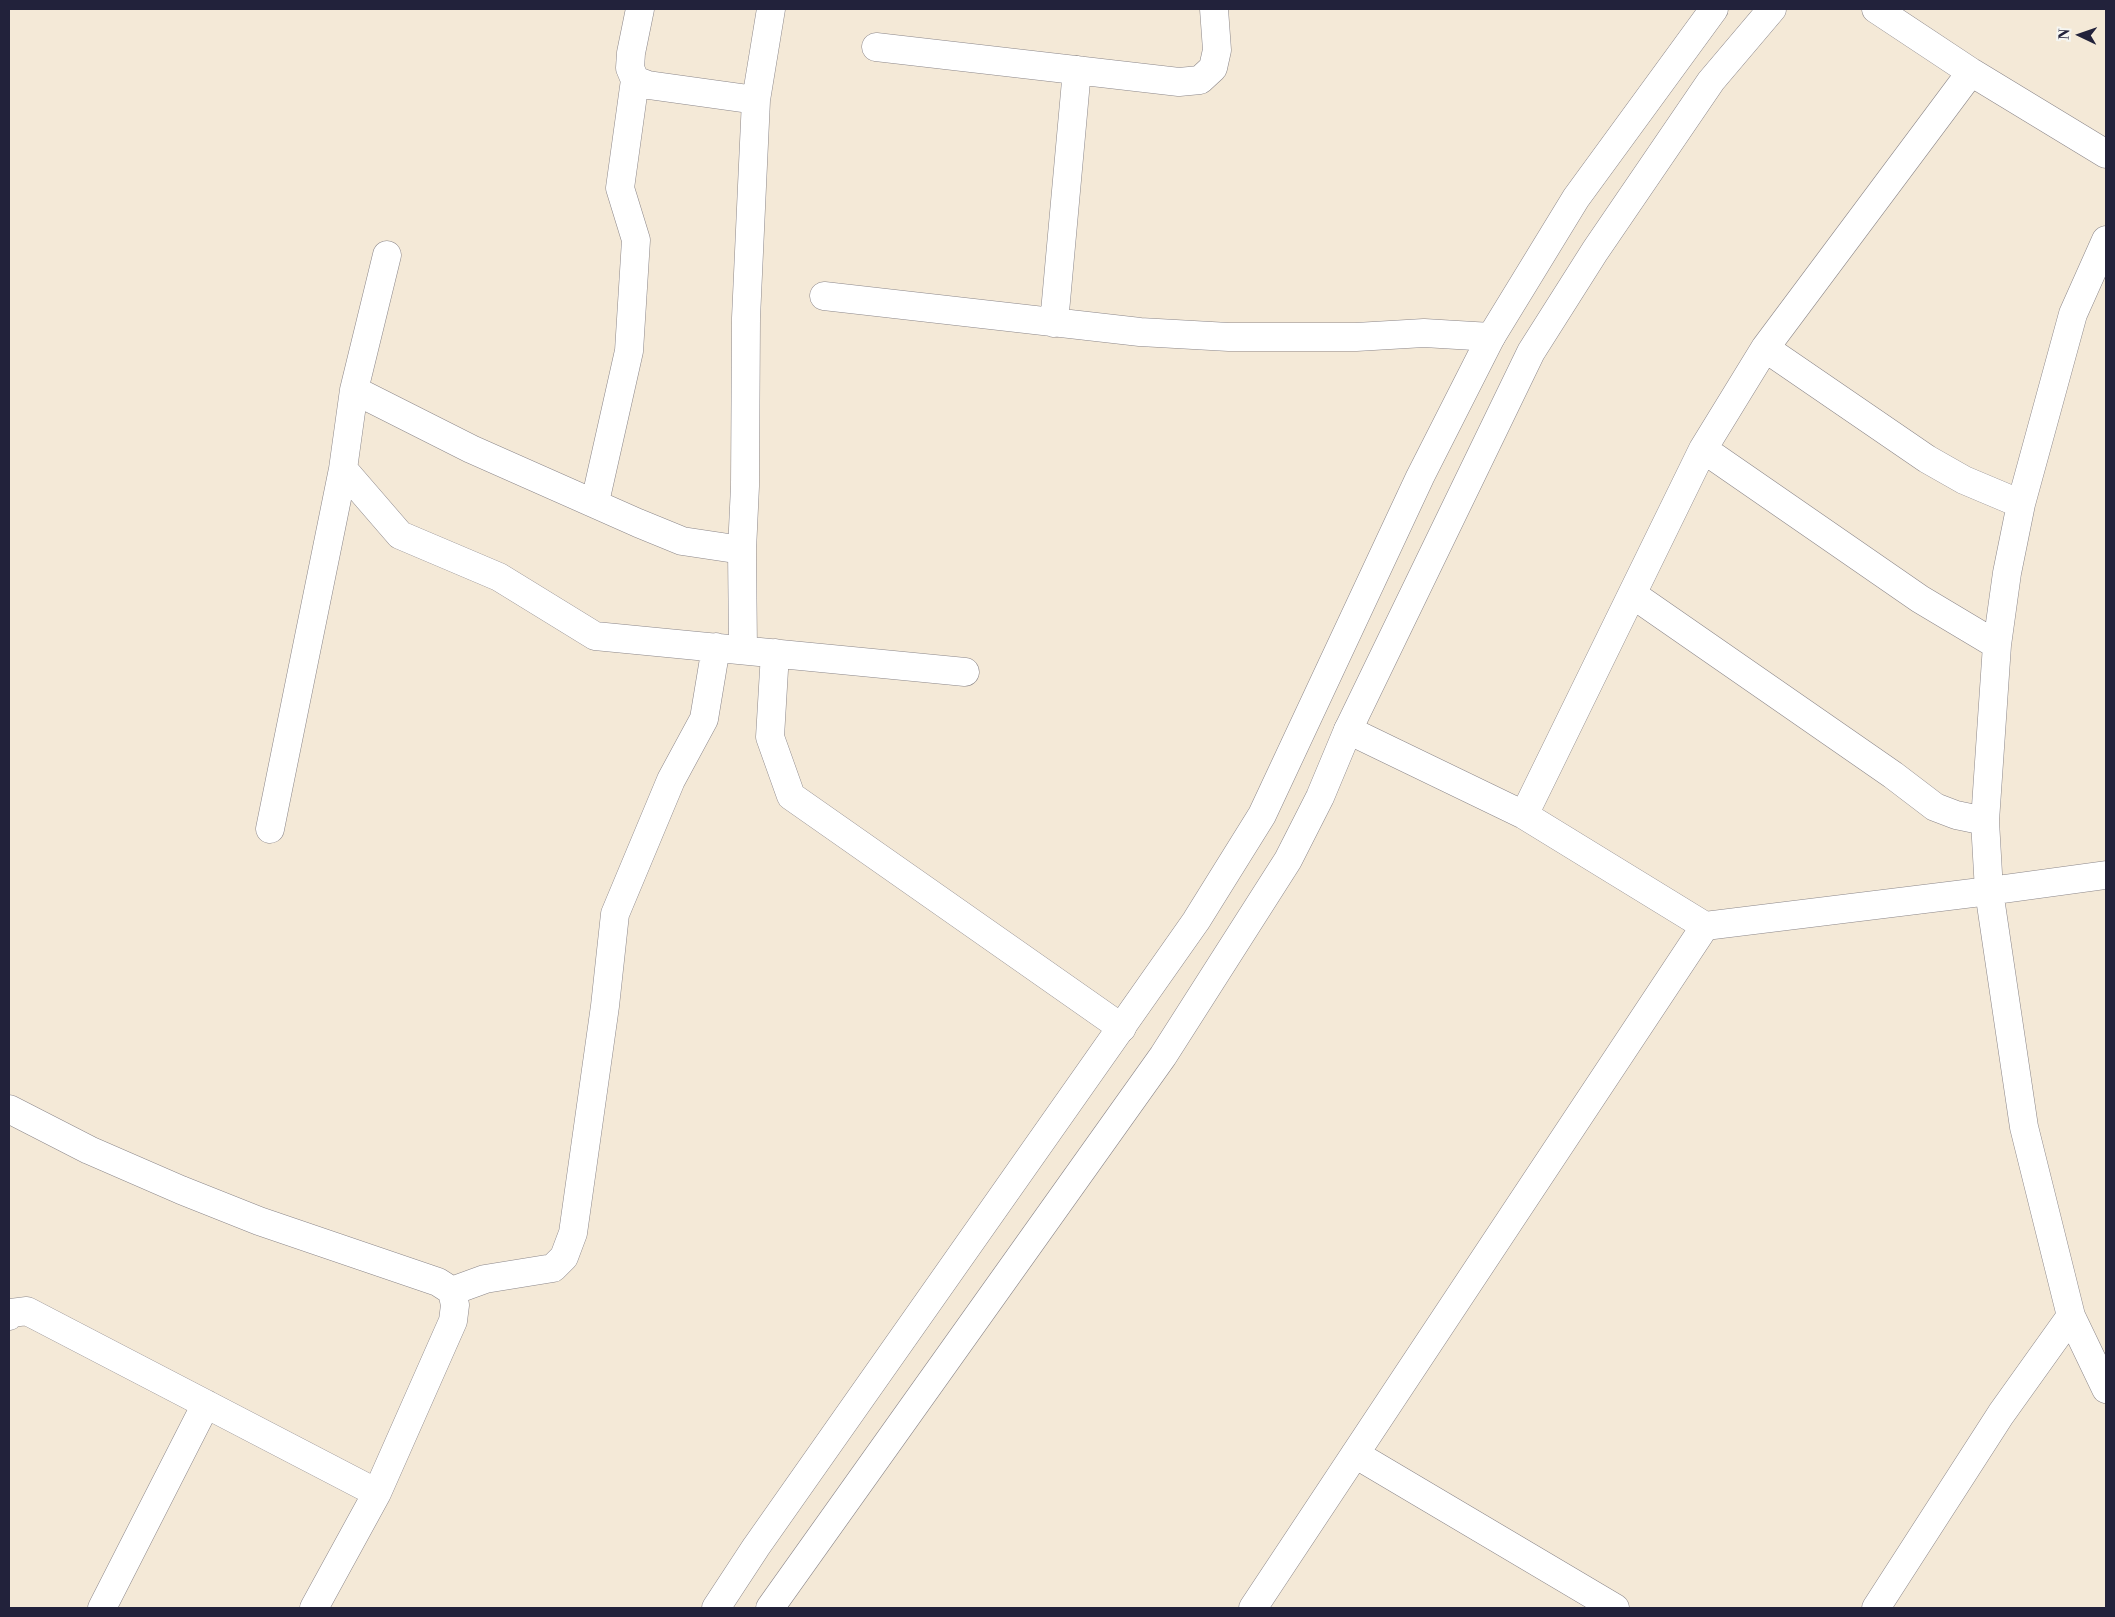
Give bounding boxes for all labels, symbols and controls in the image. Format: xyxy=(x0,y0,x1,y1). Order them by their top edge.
north arrow xyxy=(2055,10,2105,60)
text: N xyxy=(2056,28,2074,40)

